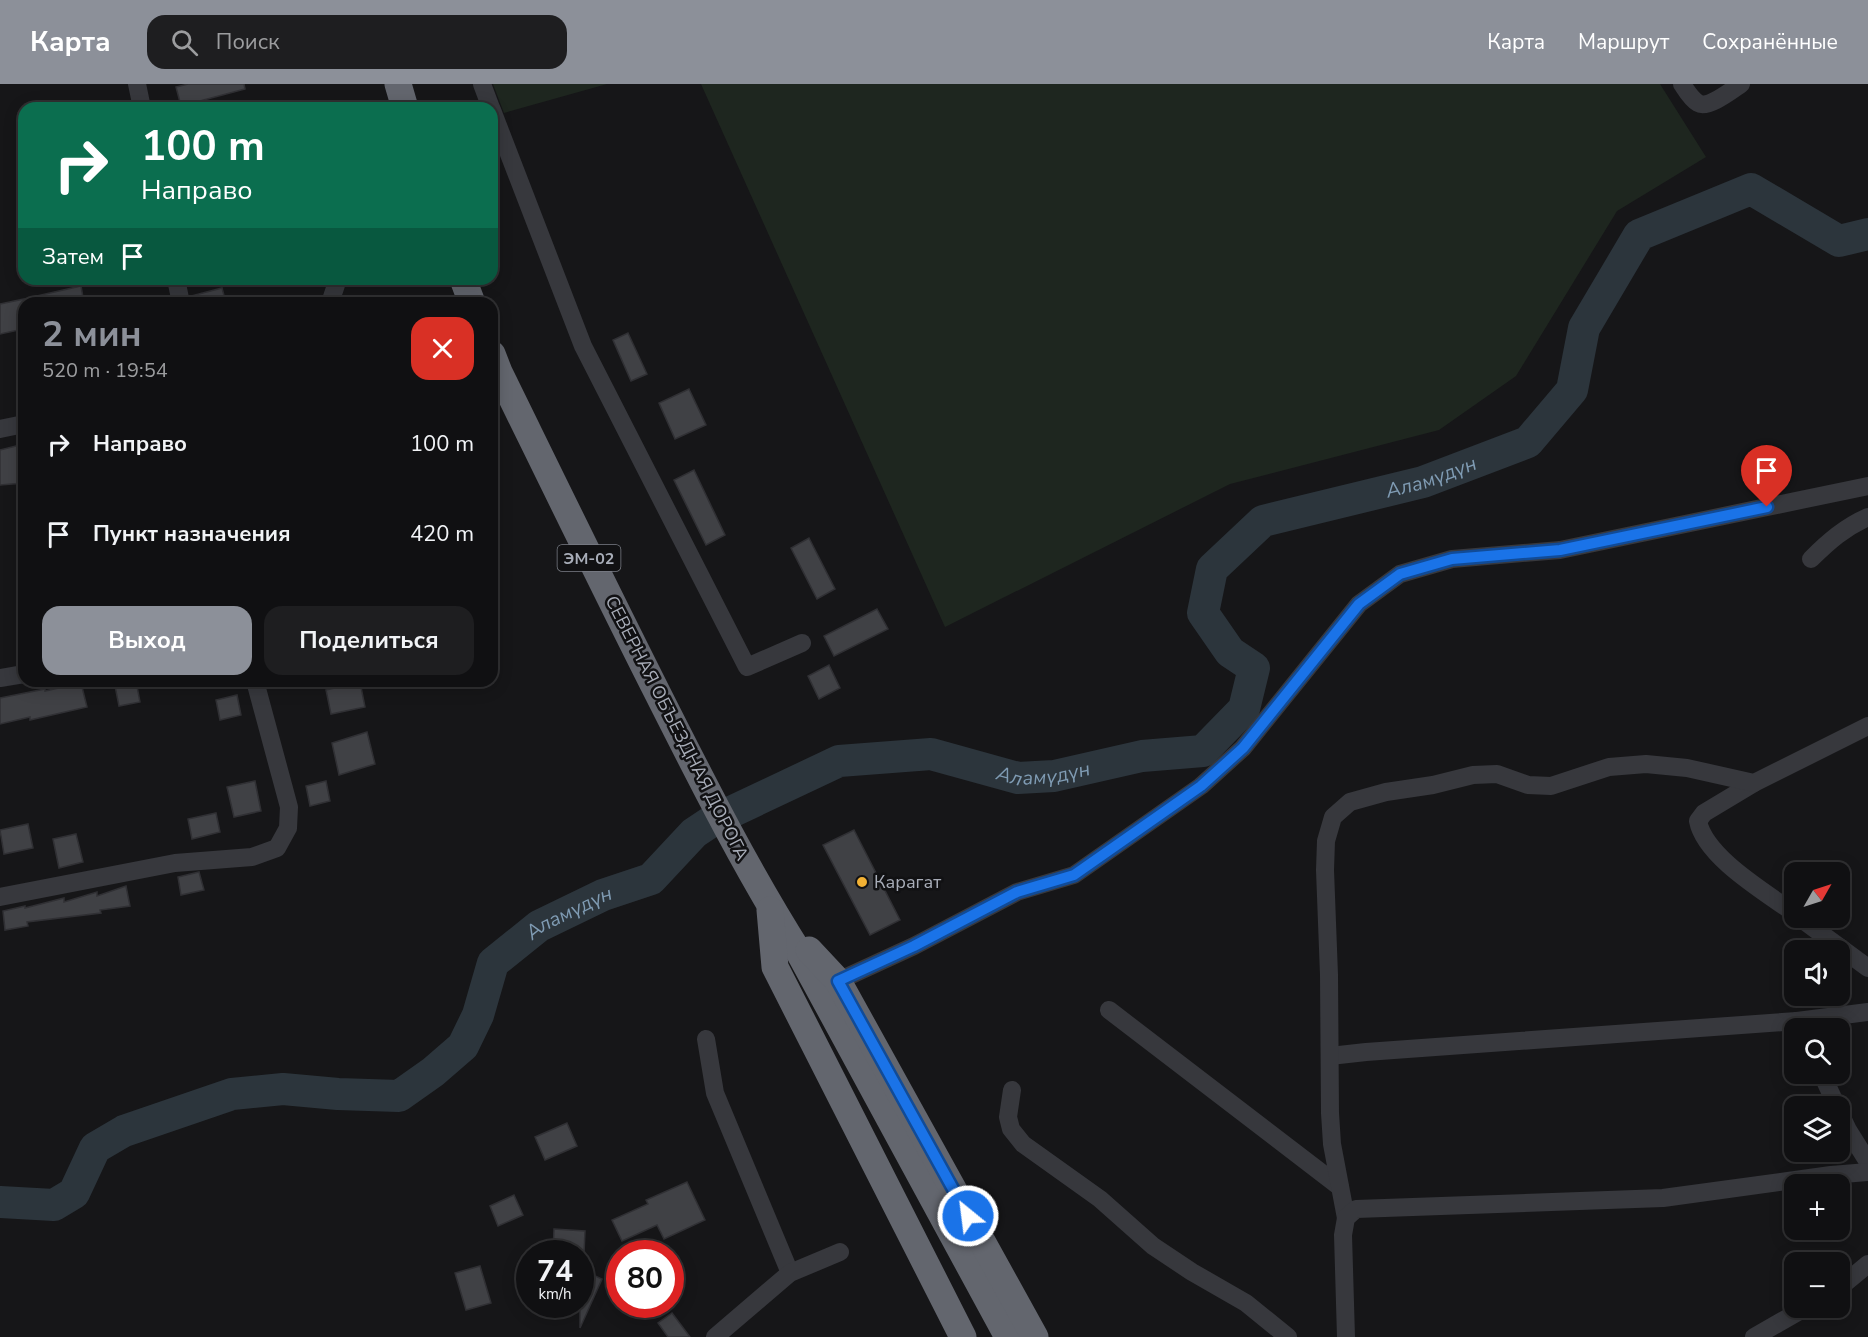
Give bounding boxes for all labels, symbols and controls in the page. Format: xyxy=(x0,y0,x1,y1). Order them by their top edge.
search box xyxy=(147,15,567,69)
text: Карта xyxy=(30,23,111,61)
icon: search xyxy=(168,26,201,59)
text: Поиск xyxy=(216,27,280,57)
text: Карта xyxy=(1487,28,1545,56)
text: Маршрут xyxy=(1578,28,1669,56)
text: Сохранённые xyxy=(1702,28,1838,56)
text: 100 m xyxy=(141,118,265,175)
icon: right xyxy=(42,126,120,204)
text: Направо xyxy=(141,172,252,209)
icon: arrive xyxy=(116,240,149,273)
text: Затем xyxy=(42,242,104,272)
text: 2 мин xyxy=(42,310,142,359)
button: close xyxy=(411,317,474,380)
text: 520 m · 19:54 xyxy=(42,357,168,384)
icon: right xyxy=(42,428,75,461)
text: Направо xyxy=(93,429,187,459)
text: 100 m xyxy=(410,429,474,459)
pin xyxy=(1741,445,1792,507)
water label: Аламүдүн xyxy=(1382,450,1481,505)
icon: arrive xyxy=(1750,454,1783,487)
icon: arrive xyxy=(42,518,75,551)
text: Пункт назначения xyxy=(93,519,291,549)
text: 420 m xyxy=(410,519,474,549)
road number: ЭМ-02 xyxy=(558,545,620,571)
street label: СЕВЕРНАЯ ОБЪЕЗДНАЯ ДОРОГА xyxy=(600,592,754,864)
button: Выход xyxy=(42,606,252,675)
button: Поделиться xyxy=(264,606,474,675)
water label: Аламүдүн xyxy=(992,755,1093,793)
north arrow xyxy=(1784,862,1850,928)
map controls xyxy=(1784,862,1850,1318)
place label: Карагат xyxy=(874,870,941,894)
marker: Карагат xyxy=(855,875,869,889)
water label: Аламүдүн xyxy=(519,880,616,947)
button: sound xyxy=(1784,940,1850,1006)
button: search xyxy=(1784,1018,1850,1084)
button: layers xyxy=(1784,1096,1850,1162)
button: + xyxy=(1784,1174,1850,1240)
position arrow xyxy=(936,1184,1000,1248)
speed limit sign: 80 xyxy=(606,1240,684,1318)
text: 74 xyxy=(537,1251,573,1292)
button: − xyxy=(1784,1252,1850,1318)
text: km/h xyxy=(538,1284,572,1304)

